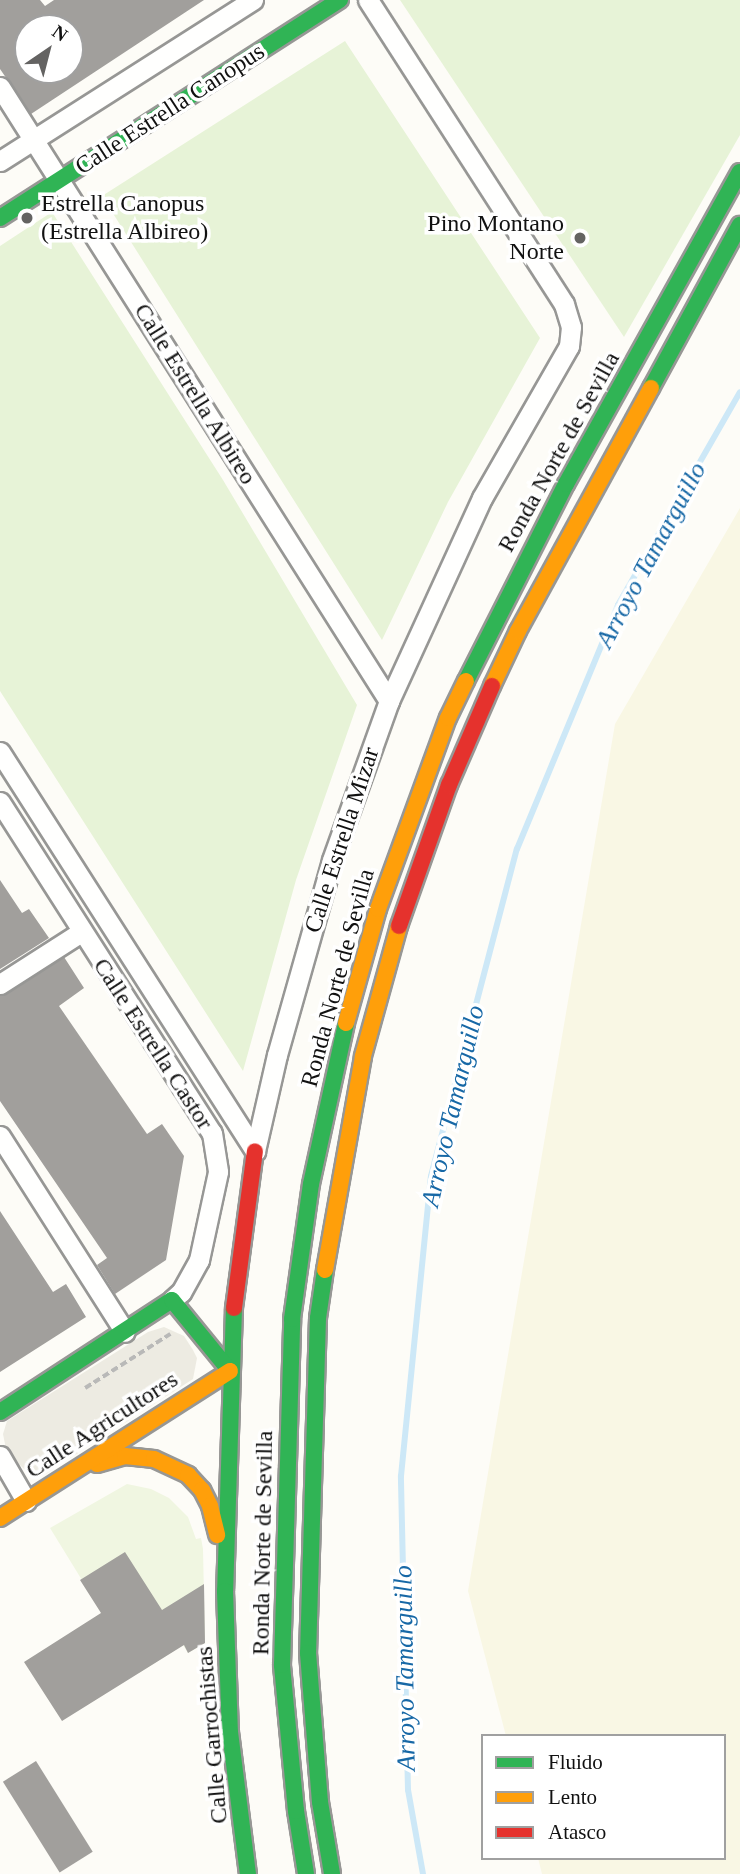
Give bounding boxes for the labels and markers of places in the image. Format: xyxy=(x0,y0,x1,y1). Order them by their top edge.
place label: Estrella Canopus (Estrella Albireo) xyxy=(41,190,210,246)
marker: Estrella Canopus (Estrella Albireo) xyxy=(19,210,35,226)
place label: Pino Montano Norte xyxy=(427,210,564,266)
marker: Pino Montano Norte xyxy=(570,228,590,248)

